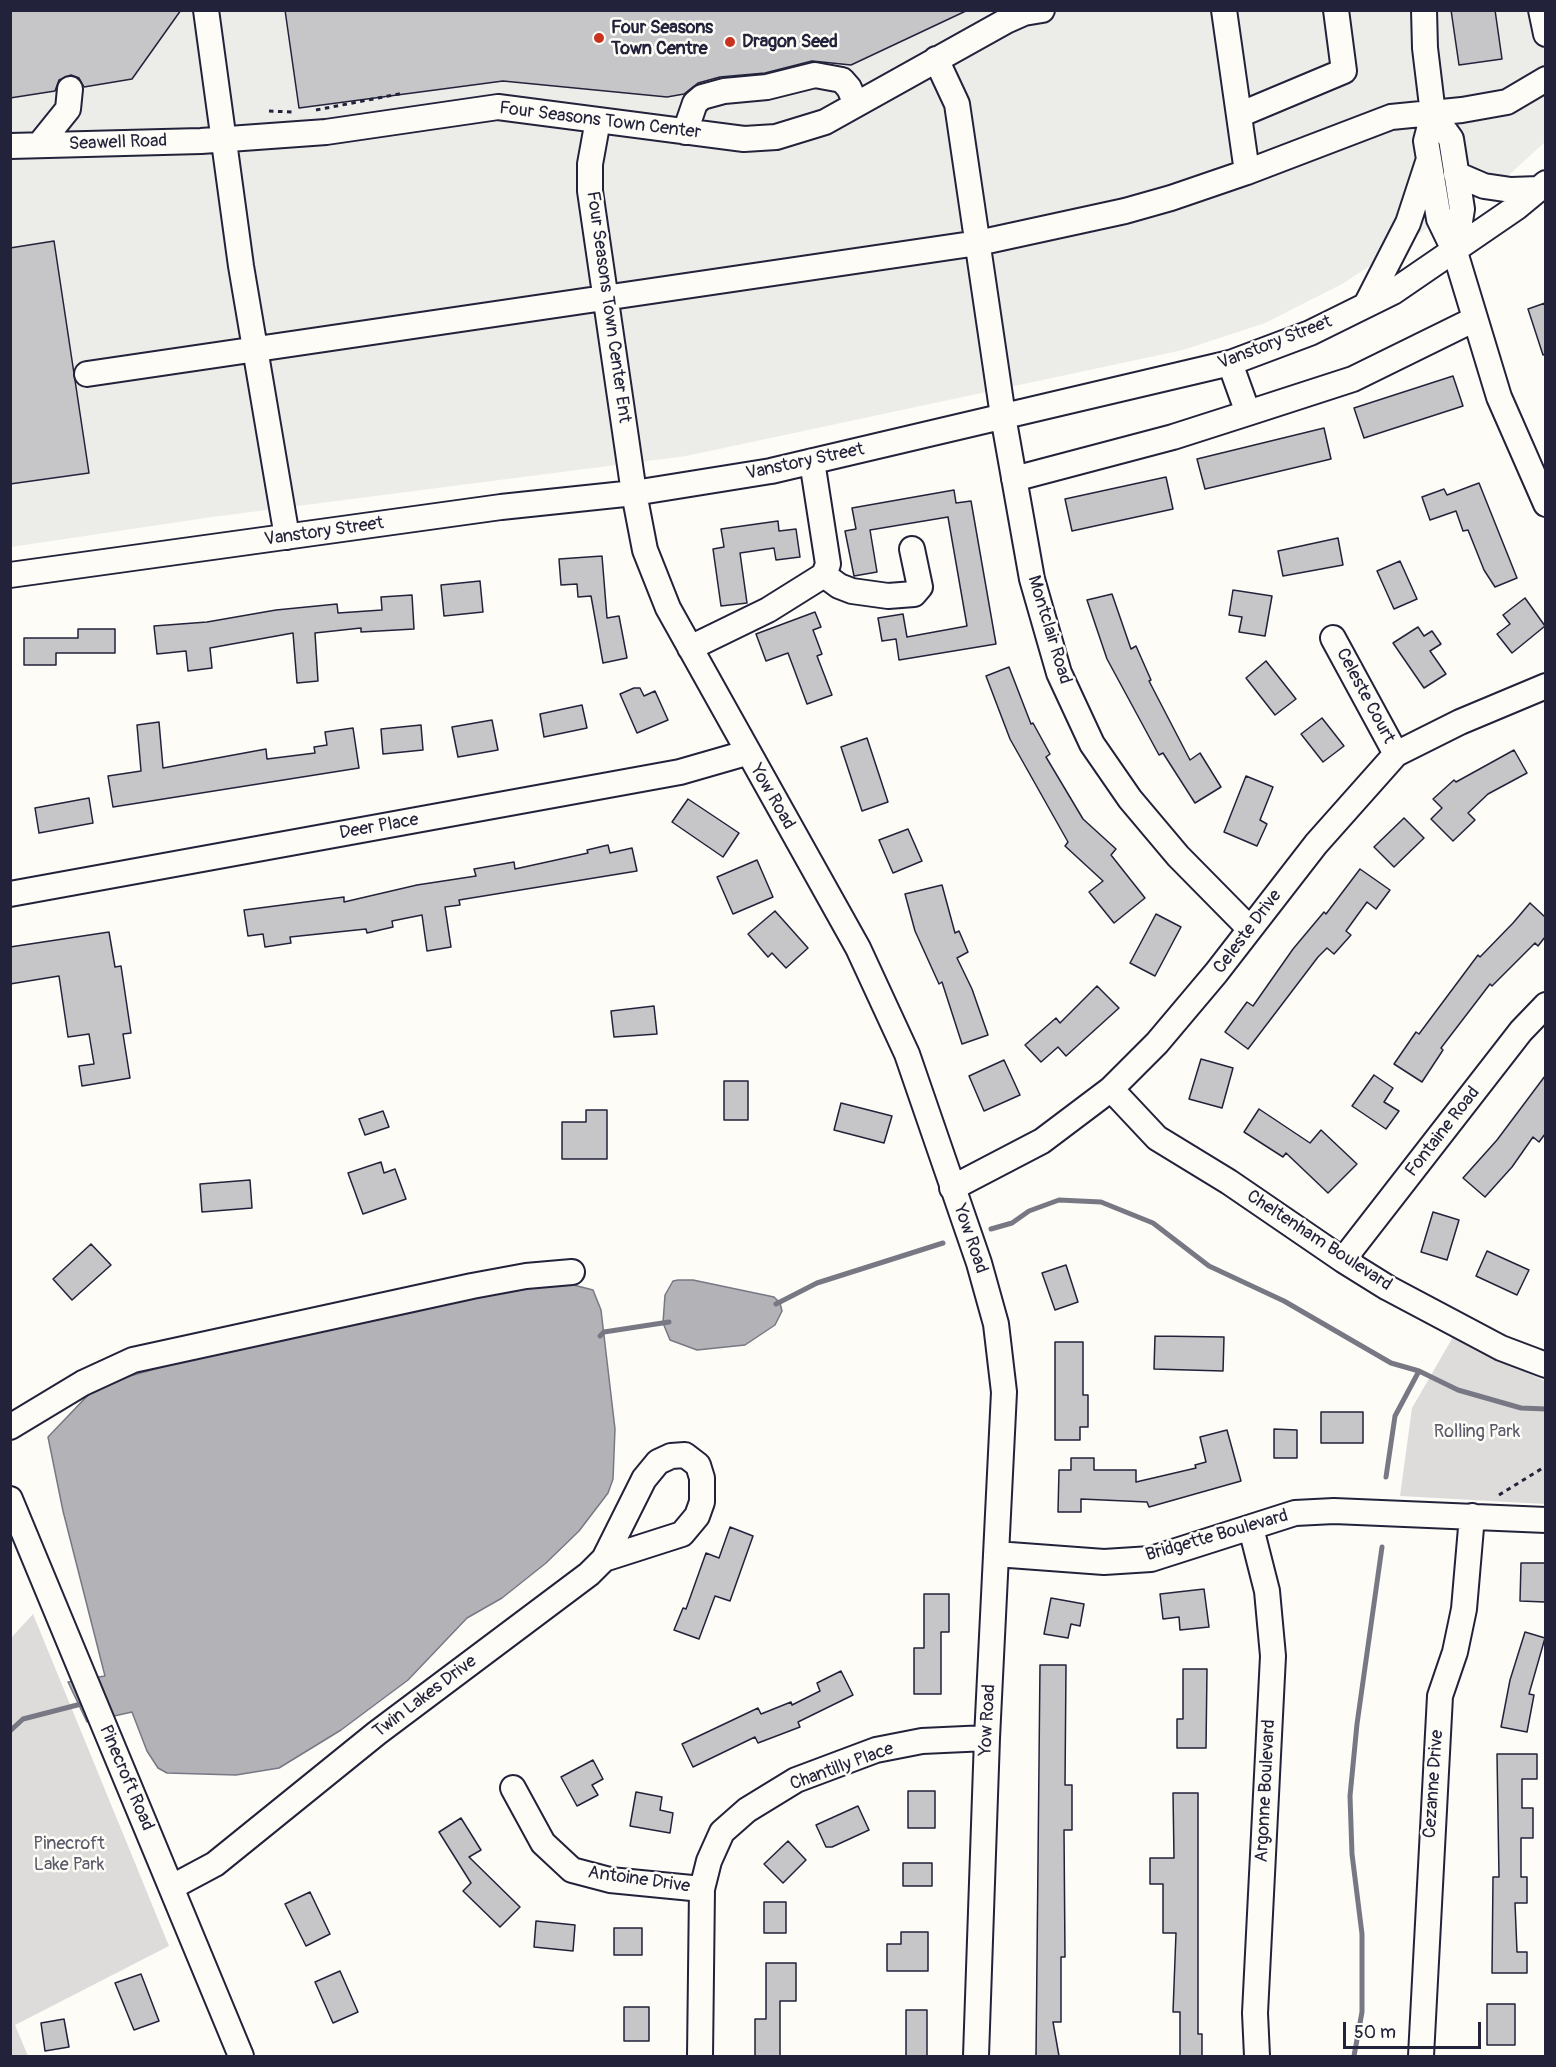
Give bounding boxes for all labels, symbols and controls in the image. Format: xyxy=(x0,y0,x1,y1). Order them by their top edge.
place label: Four Seasons Town Centre xyxy=(611,17,713,60)
marker: Four Seasons Town Centre xyxy=(592,31,606,45)
place label: Dragon Seed xyxy=(742,31,838,53)
marker: Dragon Seed xyxy=(723,35,737,49)
street label: Four Seasons Town Center xyxy=(498,98,702,144)
street label: Seawell Road xyxy=(68,130,168,156)
street label: Four Seasons Town Center Ent xyxy=(581,190,635,424)
street label: Vanstory Street xyxy=(1215,311,1335,375)
street label: Vanstory Street xyxy=(744,439,866,485)
street label: Vanstory Street xyxy=(263,513,385,551)
street label: Montclair Road xyxy=(1022,573,1076,687)
street label: Celeste Court xyxy=(1331,645,1399,747)
street label: Yow Road xyxy=(745,761,799,833)
street label: Deer Place xyxy=(338,809,420,845)
street label: Celeste Drive xyxy=(1209,886,1287,978)
street label: Fontaine Road xyxy=(1401,1083,1485,1181)
street label: Cheltenham Boulevard xyxy=(1242,1186,1396,1296)
street label: Yow Road xyxy=(948,1202,992,1276)
park label: Rolling Park xyxy=(1434,1421,1520,1443)
street label: Bridgette Boulevard xyxy=(1143,1505,1291,1567)
street label: Twin Lakes Drive xyxy=(369,1651,481,1743)
street label: Yow Road xyxy=(975,1684,1001,1756)
street label: Argonne Boulevard xyxy=(1251,1719,1281,1863)
street label: Pinecroft Road xyxy=(94,1722,158,1834)
street label: Cezanne Drive xyxy=(1419,1729,1449,1839)
street label: Chantilly Place xyxy=(787,1738,897,1796)
park label: Pinecroft Lake Park xyxy=(33,1833,105,1876)
street label: Antoine Drive xyxy=(586,1862,692,1898)
scale bar xyxy=(1346,2010,1484,2048)
text: 50 m xyxy=(1354,2021,1396,2044)

